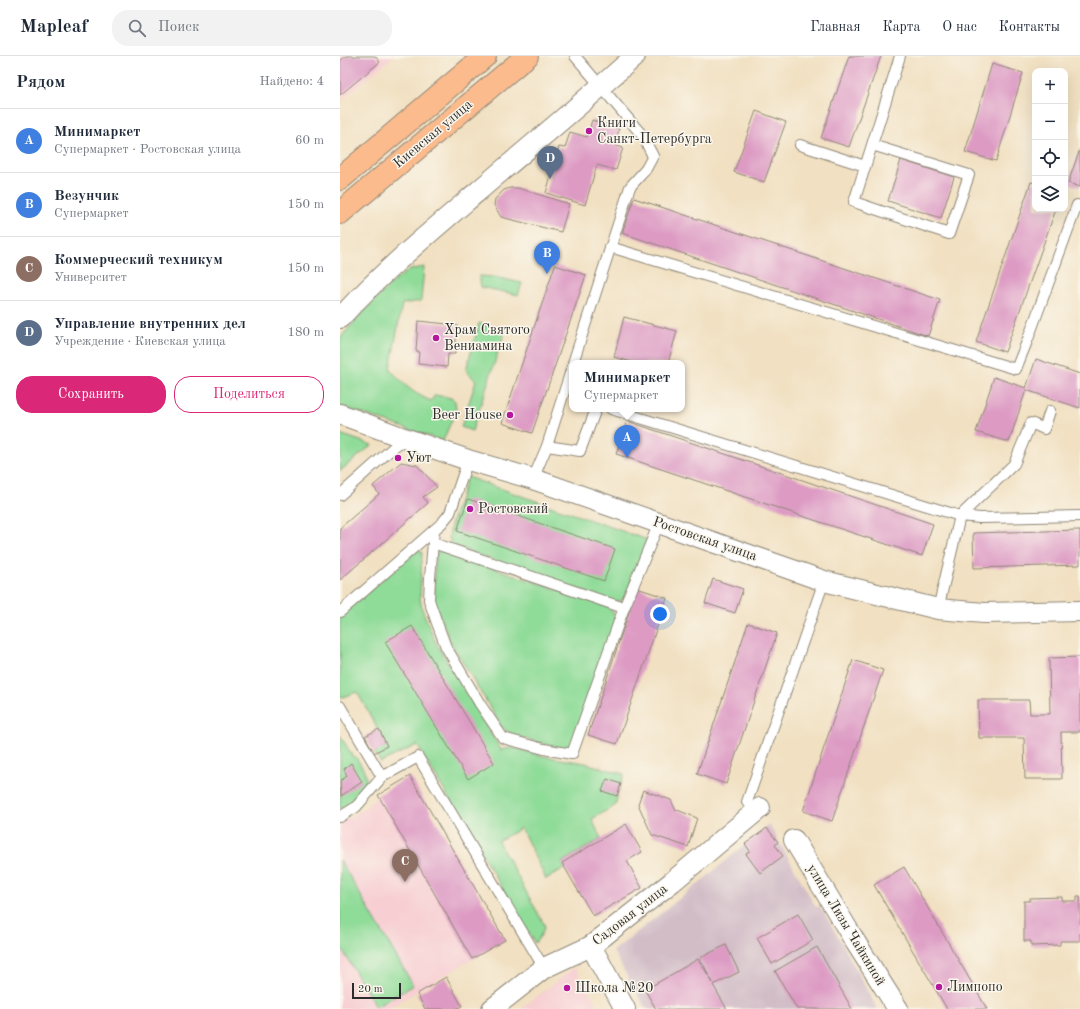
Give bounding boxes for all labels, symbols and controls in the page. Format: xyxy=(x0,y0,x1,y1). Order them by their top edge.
search box xyxy=(112,10,392,46)
icon: search xyxy=(126,17,148,39)
text: Mapleaf xyxy=(20,18,88,37)
text: Поиск xyxy=(158,20,199,35)
text: Главная xyxy=(810,20,860,34)
text: Карта xyxy=(882,20,920,34)
text: О нас xyxy=(942,20,977,34)
text: Контакты xyxy=(999,20,1060,34)
map controls xyxy=(1032,68,1068,212)
button: + xyxy=(1032,68,1068,104)
text: Рядом xyxy=(16,74,65,91)
text: Найдено: 4 xyxy=(260,75,324,88)
street label: Киевская улица xyxy=(391,97,475,171)
button: − xyxy=(1032,104,1068,140)
place label: Книги Санкт-Петербурга xyxy=(597,116,712,146)
text: Минимаркет xyxy=(54,125,141,140)
marker: Книги Санкт-Петербурга xyxy=(584,126,594,136)
text: A xyxy=(24,134,34,147)
text: 60 m xyxy=(295,134,324,147)
button: locate xyxy=(1032,140,1068,176)
text: Супермаркет · Ростовская улица xyxy=(54,143,241,156)
pin: D xyxy=(537,146,563,179)
button: layers xyxy=(1032,176,1068,212)
text: Везунчик xyxy=(54,189,119,204)
text: B xyxy=(24,198,34,211)
text: 150 m xyxy=(287,198,324,211)
text: Супермаркет xyxy=(54,207,129,220)
pin: B xyxy=(534,241,560,274)
text: Коммерческий техникум xyxy=(54,253,223,268)
text: C xyxy=(25,262,33,275)
text: 150 m xyxy=(287,262,324,275)
text: Университет xyxy=(54,271,127,284)
text: Управление внутренних дел xyxy=(54,317,246,332)
place label: Храм Святого Вениамина xyxy=(444,323,530,353)
text: D xyxy=(24,326,34,339)
text: 180 m xyxy=(287,326,324,339)
marker: Храм Святого Вениамина xyxy=(431,333,441,343)
text: Учреждение · Киевская улица xyxy=(54,335,226,348)
popup xyxy=(569,360,685,412)
text: Минимаркет xyxy=(584,371,670,386)
button: Сохранить xyxy=(16,376,166,413)
button: Поделиться xyxy=(174,376,324,413)
text: Супермаркет xyxy=(584,389,658,402)
place label: Beer House xyxy=(432,408,502,422)
marker: Beer House xyxy=(505,410,515,420)
pin: A xyxy=(614,425,640,458)
place label: Уют xyxy=(406,451,432,465)
marker: Уют xyxy=(393,453,403,463)
place label: Ростовский xyxy=(478,502,548,516)
marker: Ростовский xyxy=(465,504,475,514)
street label: Ростовская улица xyxy=(651,515,759,563)
your location xyxy=(650,604,670,624)
pin: C xyxy=(392,849,418,882)
street label: улица Лизы Чайкиной xyxy=(804,862,888,988)
street label: Садовая улица xyxy=(590,881,670,948)
place label: Лимпопо xyxy=(947,980,1003,994)
scale bar xyxy=(352,981,401,1000)
place label: Школа №20 xyxy=(575,981,653,995)
marker: Лимпопо xyxy=(934,982,944,992)
marker: Школа №20 xyxy=(562,983,572,993)
text: 20 m xyxy=(358,984,383,995)

